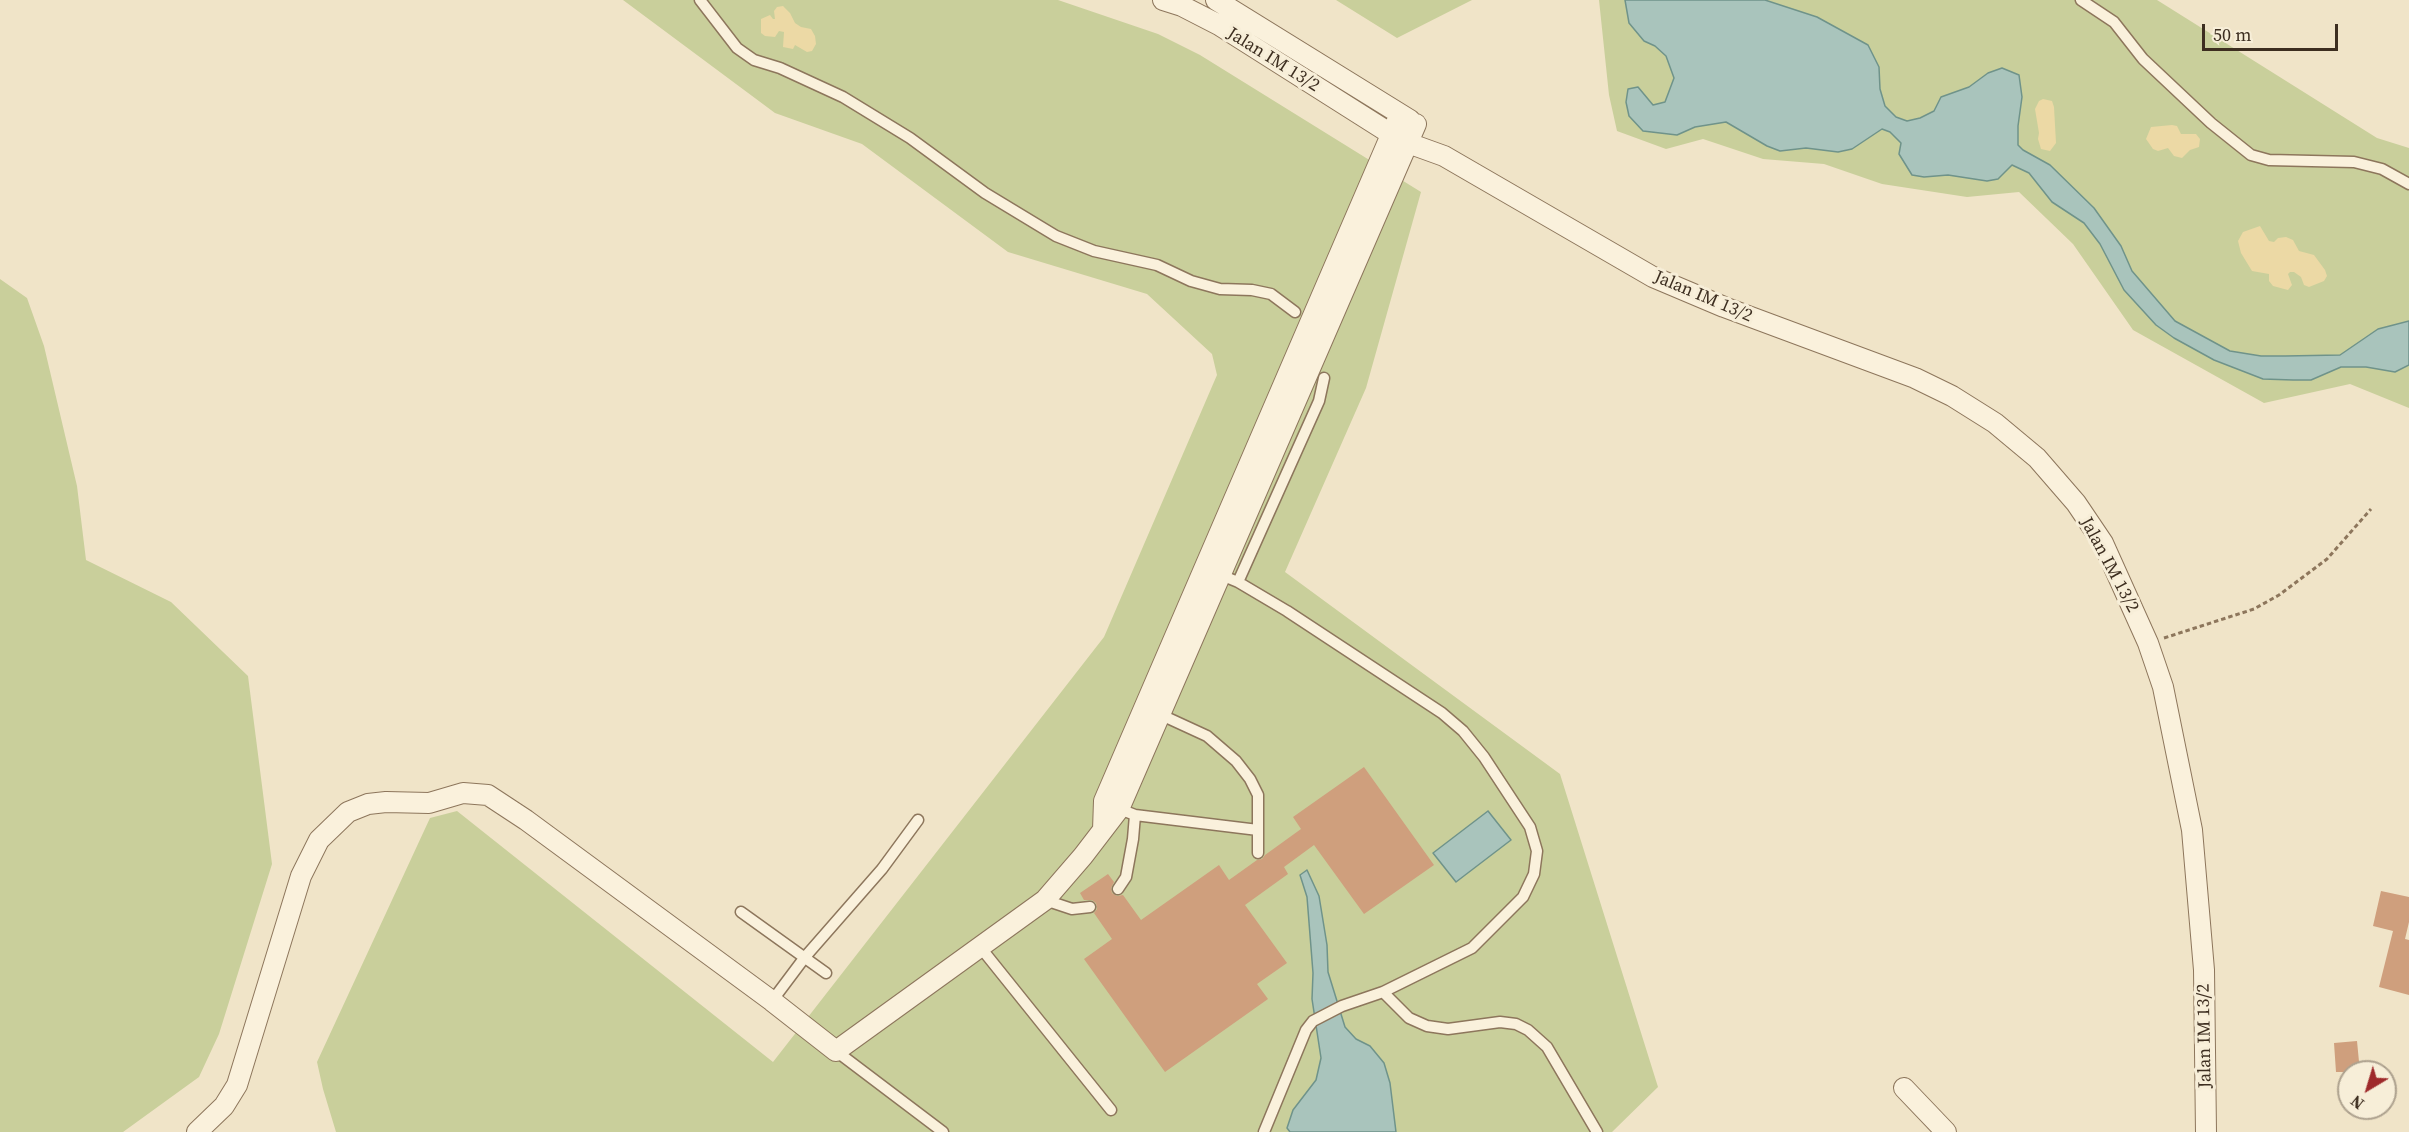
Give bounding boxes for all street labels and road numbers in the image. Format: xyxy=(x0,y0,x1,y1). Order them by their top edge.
street label: Jalan IM 13/2 xyxy=(1223,23,1323,97)
street label: Jalan IM 13/2 xyxy=(1651,267,1755,327)
street label: Jalan IM 13/2 xyxy=(2075,514,2143,616)
street label: Jalan IM 13/2 xyxy=(2193,983,2217,1089)

